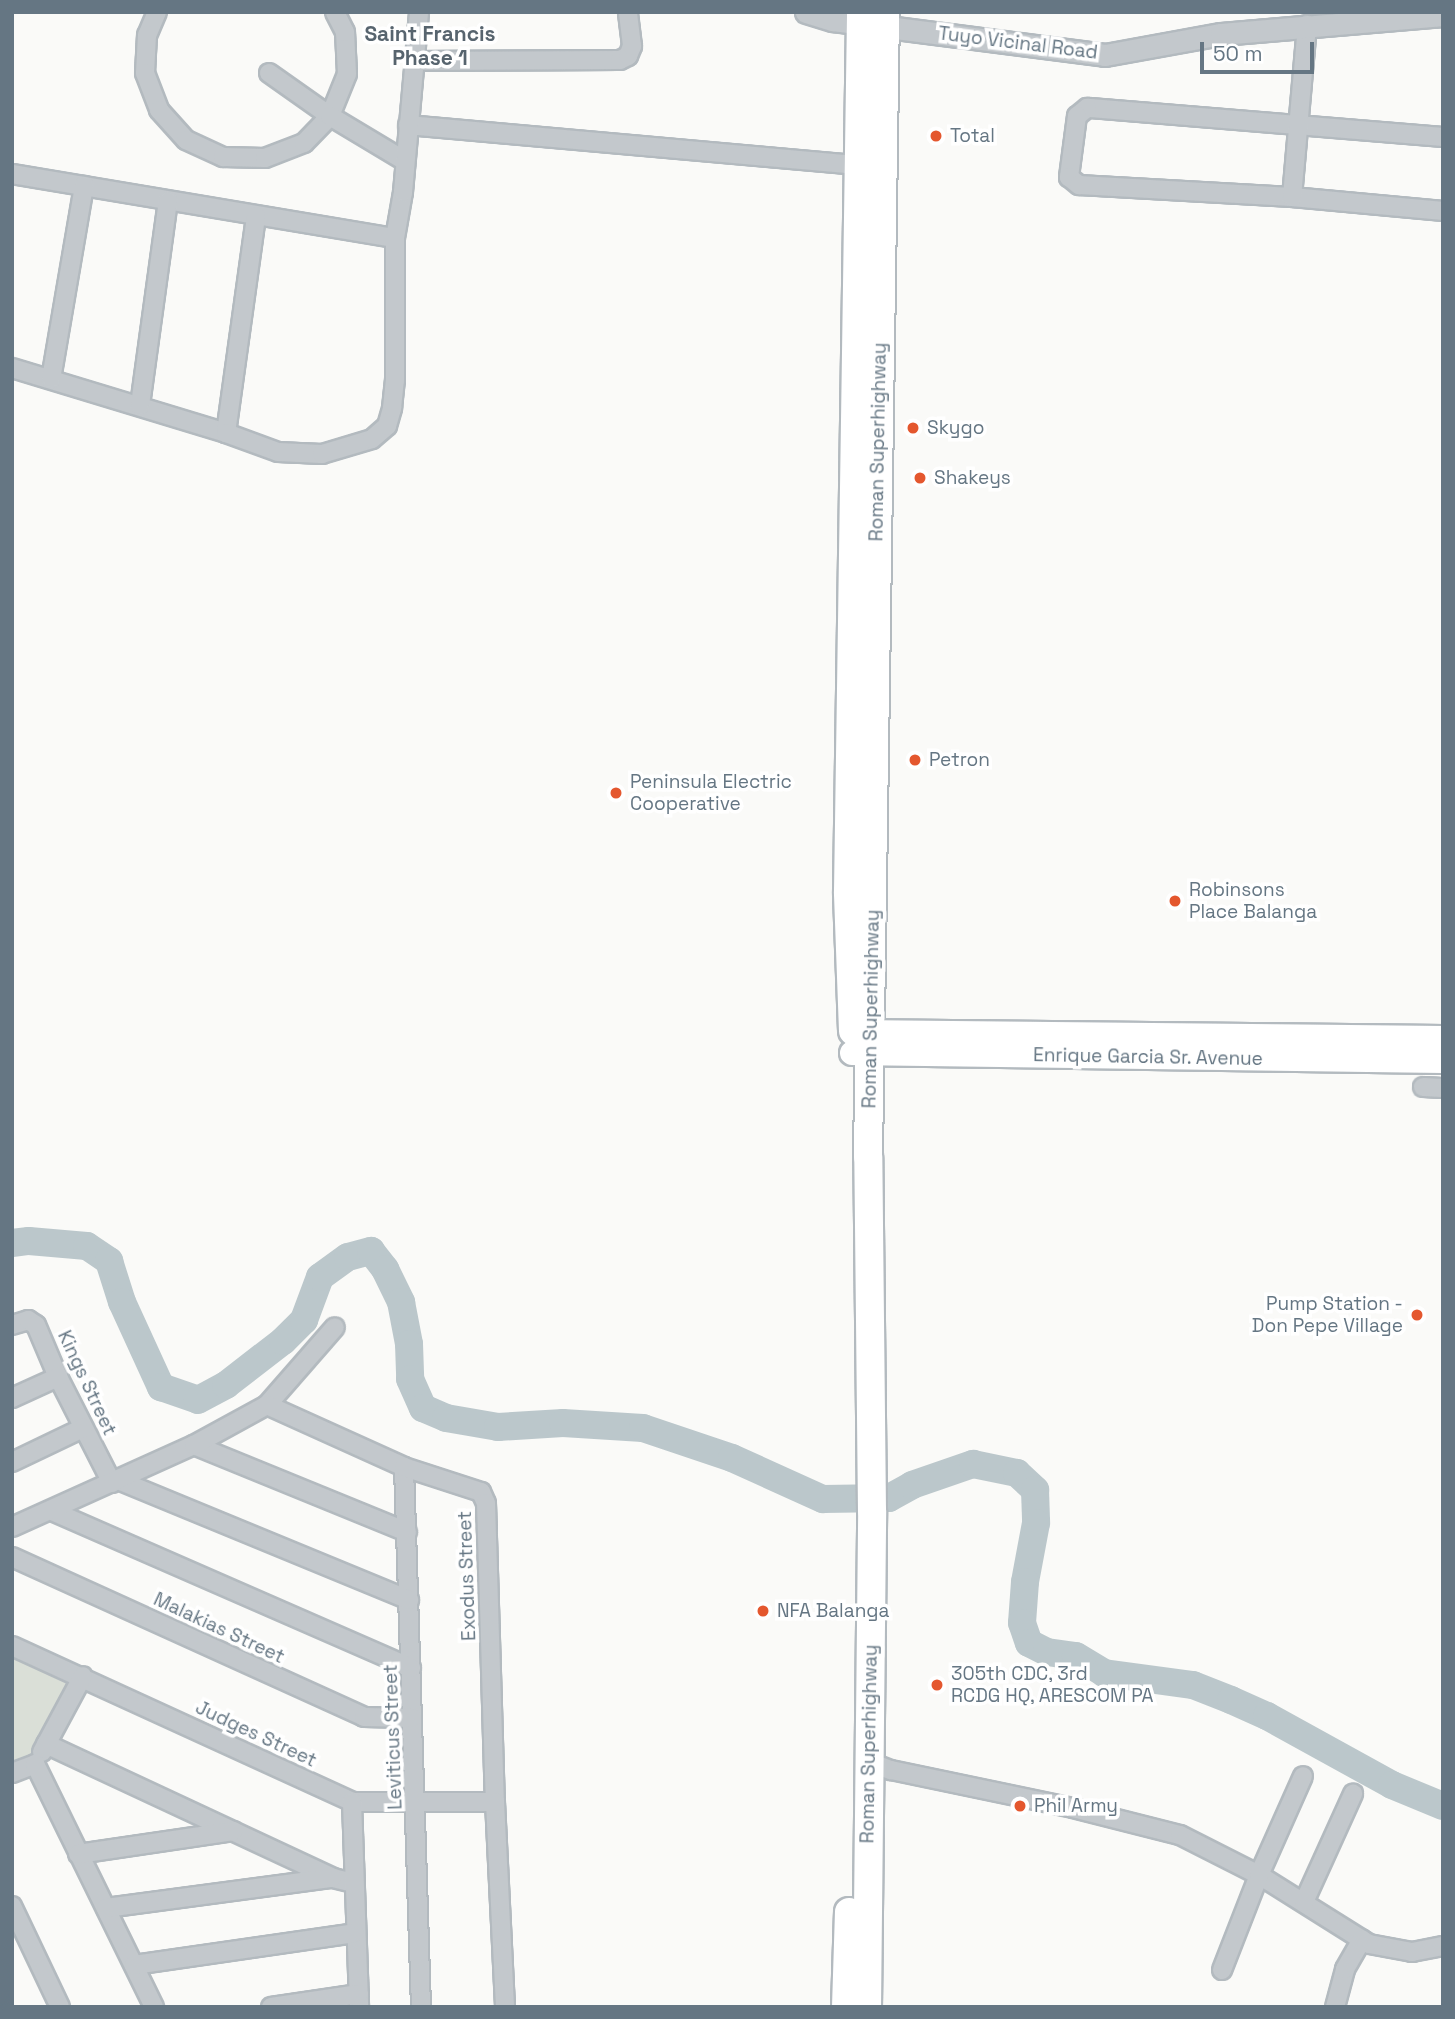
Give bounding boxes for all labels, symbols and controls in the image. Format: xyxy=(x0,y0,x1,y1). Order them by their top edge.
district label: Saint Francis Phase 1 xyxy=(364,21,496,71)
street label: Tuyo Vicinal Road xyxy=(937,22,1099,64)
scale bar xyxy=(1203,28,1317,72)
text: 50 m xyxy=(1213,40,1263,67)
place label: Total xyxy=(950,125,995,147)
marker: Total xyxy=(928,128,944,144)
street label: Roman Superhighway xyxy=(865,342,891,542)
place label: Skygo xyxy=(927,417,984,439)
marker: Skygo xyxy=(905,420,921,436)
place label: Shakeys xyxy=(934,467,1011,489)
marker: Shakeys xyxy=(912,470,928,486)
place label: Petron xyxy=(929,749,990,771)
marker: Petron xyxy=(907,752,923,768)
place label: Peninsula Electric Cooperative xyxy=(630,771,792,815)
marker: Peninsula Electric Cooperative xyxy=(608,785,624,801)
place label: Robinsons Place Balanga xyxy=(1189,879,1317,923)
marker: Robinsons Place Balanga xyxy=(1167,893,1183,909)
street label: Roman Superhighway xyxy=(858,909,884,1109)
street label: Enrique Garcia Sr. Avenue xyxy=(1032,1044,1264,1070)
place label: Pump Station - Don Pepe Village xyxy=(1252,1293,1403,1337)
marker: Pump Station - Don Pepe Village xyxy=(1409,1307,1425,1323)
street label: Kings Street xyxy=(53,1327,121,1439)
street label: Exodus Street xyxy=(453,1511,481,1641)
street label: Malakias Street xyxy=(150,1588,288,1668)
place label: NFA Balanga xyxy=(777,1600,890,1622)
marker: NFA Balanga xyxy=(755,1603,771,1619)
street label: Roman Superhighway xyxy=(856,1644,882,1844)
place label: 305th CDC, 3rd RCDG HQ, ARESCOM PA xyxy=(951,1663,1154,1707)
street label: Leviticus Street xyxy=(379,1664,407,1810)
marker: 305th CDC, 3rd RCDG HQ, ARESCOM PA xyxy=(929,1677,945,1693)
street label: Judges Street xyxy=(192,1696,320,1772)
place label: Phil Army xyxy=(1034,1795,1118,1817)
marker: Phil Army xyxy=(1012,1798,1028,1814)

